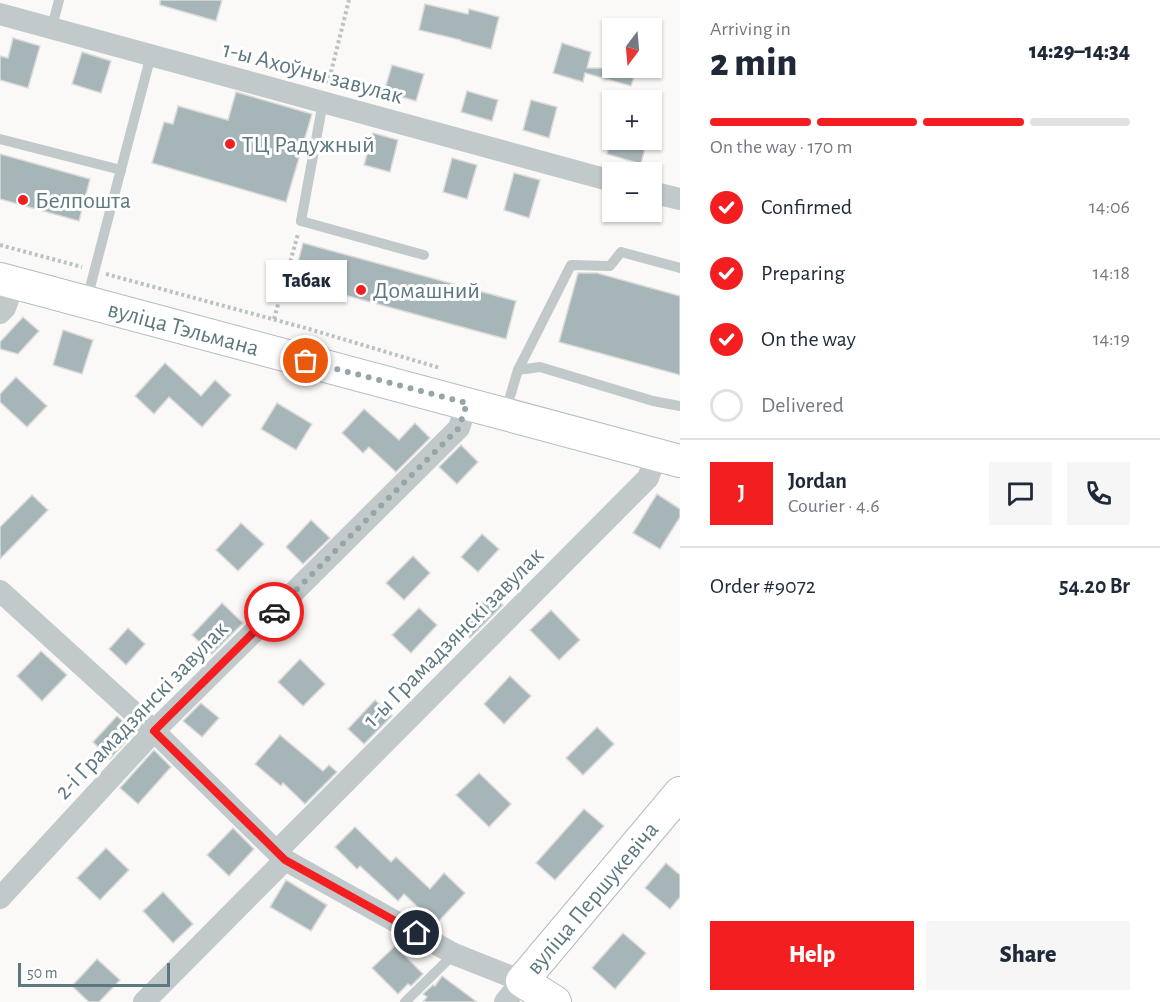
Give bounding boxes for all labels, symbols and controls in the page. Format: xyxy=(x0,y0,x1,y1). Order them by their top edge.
north arrow xyxy=(602,18,662,78)
map controls xyxy=(602,18,662,222)
text: Arriving in xyxy=(710,19,791,39)
street label: 1-ы Ахоўны завулак xyxy=(220,37,406,109)
text: 14:29–14:34 xyxy=(1029,40,1130,62)
text: 2 min xyxy=(710,44,797,83)
button: + xyxy=(602,90,662,150)
place label: ТЦ Радужный xyxy=(242,133,375,157)
marker: ТЦ Радужный xyxy=(223,137,237,151)
text: On the way · 170 m xyxy=(710,137,853,157)
button: − xyxy=(602,162,662,222)
place label: Белпошта xyxy=(35,189,131,213)
icon: check xyxy=(710,191,743,224)
marker: Белпошта xyxy=(16,193,30,207)
text: Confirmed xyxy=(761,196,852,218)
text: 14:06 xyxy=(1089,197,1130,217)
icon: check xyxy=(710,257,743,290)
callout: Табак xyxy=(266,259,346,301)
text: Preparing xyxy=(761,262,845,284)
text: 14:18 xyxy=(1093,263,1130,283)
text: Табак xyxy=(282,271,331,291)
place label: Домашний xyxy=(373,279,480,303)
marker: Домашний xyxy=(354,283,368,297)
street label: вуліца Тэльмана xyxy=(105,297,262,361)
icon: check xyxy=(710,323,743,356)
text: On the way xyxy=(761,328,856,350)
text: 14:19 xyxy=(1093,329,1130,349)
pin xyxy=(280,335,331,386)
icon: bag xyxy=(289,344,322,377)
text: Delivered xyxy=(761,394,844,416)
button: chat xyxy=(989,462,1052,525)
button: phone xyxy=(1067,462,1130,525)
text: Jordan xyxy=(788,470,847,492)
text: J xyxy=(738,482,745,504)
text: Courier · 4.6 xyxy=(788,496,880,516)
street label: 1-ы Грамадзянскі завулак xyxy=(359,543,548,732)
text: Order #9072 xyxy=(710,575,816,597)
text: 54.20 Br xyxy=(1059,575,1130,597)
courier xyxy=(244,582,304,642)
icon: car xyxy=(258,596,291,629)
street label: 2-і Грамадзянскі завулак xyxy=(51,617,233,804)
street label: вуліца Першукевіча xyxy=(522,817,664,979)
pin xyxy=(391,907,442,958)
icon: home xyxy=(400,916,433,949)
button: Help xyxy=(710,921,914,990)
button: Share xyxy=(926,921,1130,990)
scale bar xyxy=(18,960,170,988)
text: 50 m xyxy=(27,965,58,981)

